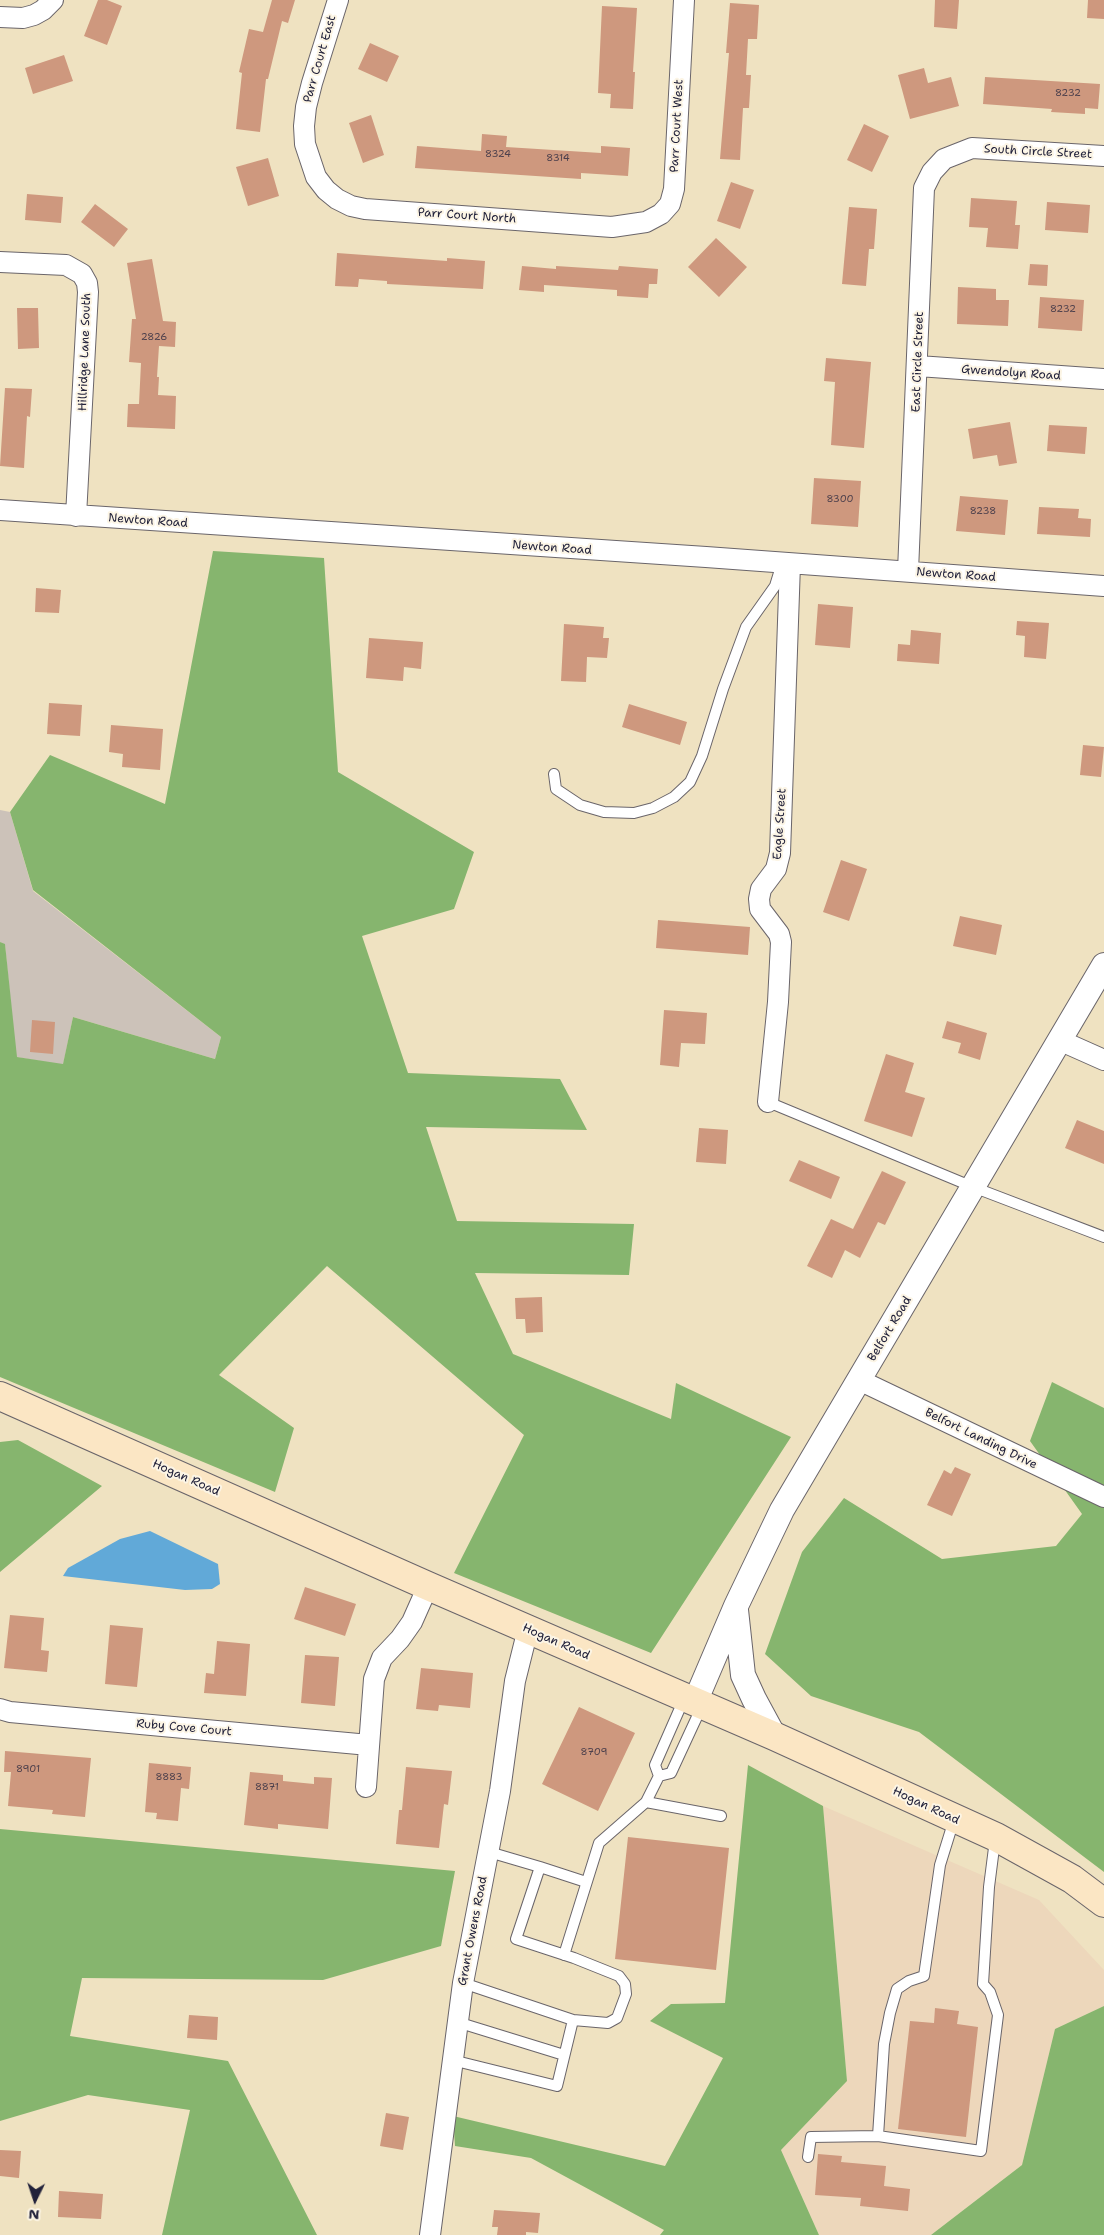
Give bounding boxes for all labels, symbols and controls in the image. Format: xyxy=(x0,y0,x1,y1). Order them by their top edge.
street label: Parr Court East xyxy=(301,14,339,104)
street label: Parr Court West xyxy=(667,79,687,173)
house number: 8232 xyxy=(1055,87,1081,99)
street label: South Circle Street xyxy=(984,142,1092,162)
house number: 8324 xyxy=(485,148,511,160)
house number: 8314 xyxy=(546,152,570,164)
street label: Parr Court North xyxy=(417,205,517,227)
street label: Hillridge Lane South xyxy=(76,293,94,411)
house number: 8232 xyxy=(1050,303,1076,315)
street label: East Circle Street xyxy=(909,311,927,413)
house number: 2826 xyxy=(141,331,167,343)
street label: Gwendolyn Road xyxy=(961,362,1061,384)
house number: 8300 xyxy=(826,493,854,505)
house number: 8238 xyxy=(970,505,996,517)
street label: Newton Road xyxy=(108,511,188,531)
street label: Newton Road xyxy=(512,538,592,558)
street label: Newton Road xyxy=(916,565,996,585)
street label: Eagle Street xyxy=(770,788,790,860)
street label: Belfort Road xyxy=(865,1294,915,1364)
street label: Belfort Landing Drive xyxy=(923,1406,1039,1472)
street label: Hogan Road xyxy=(150,1457,222,1499)
street label: Hogan Road xyxy=(520,1621,592,1663)
street label: Ruby Cove Court xyxy=(136,1717,232,1739)
house number: 8709 xyxy=(581,1746,607,1758)
house number: 8901 xyxy=(16,1763,40,1775)
house number: 8883 xyxy=(156,1771,182,1783)
house number: 8871 xyxy=(255,1781,279,1793)
street label: Hogan Road xyxy=(890,1784,962,1828)
street label: Grant Owens Road xyxy=(455,1875,491,1987)
north arrow xyxy=(10,2175,60,2225)
text: N xyxy=(28,2206,40,2224)

